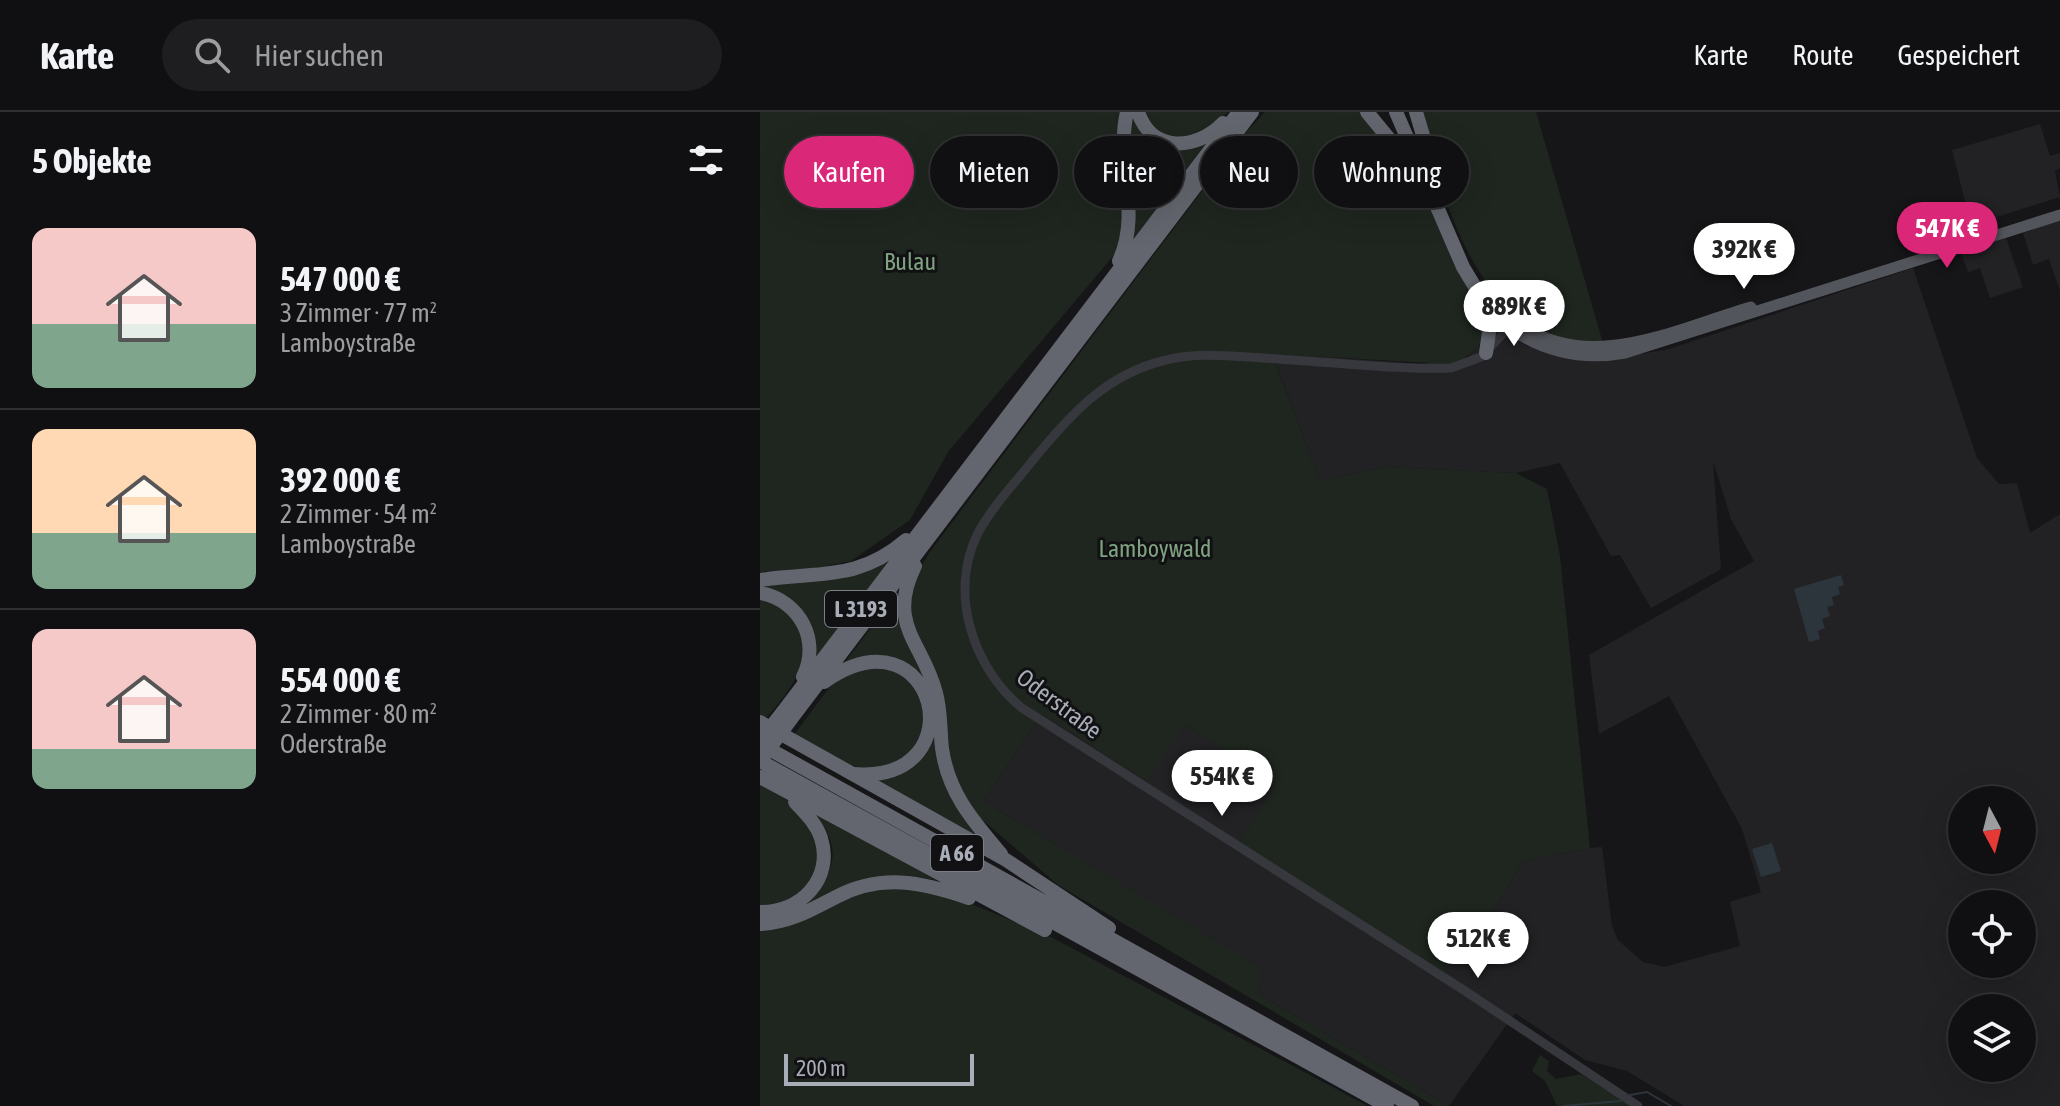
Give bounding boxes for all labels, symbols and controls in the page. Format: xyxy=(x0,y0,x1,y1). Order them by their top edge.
search box xyxy=(162,19,722,91)
icon: search xyxy=(190,33,234,77)
text: Karte xyxy=(40,34,114,77)
text: Hier suchen xyxy=(254,38,384,72)
text: Karte xyxy=(1694,39,1748,71)
text: Route xyxy=(1792,39,1853,71)
text: Gespeichert xyxy=(1897,39,2020,71)
chip: Kaufen xyxy=(784,136,914,208)
chip: Mieten xyxy=(930,136,1058,208)
chip: Filter xyxy=(1074,136,1184,208)
chip: Neu xyxy=(1200,136,1298,208)
chip: Wohnung xyxy=(1314,136,1469,208)
icon: filters xyxy=(684,138,728,182)
text: 5 Objekte xyxy=(32,141,152,180)
pin: 547K € xyxy=(1882,202,2012,270)
text: 547K € xyxy=(1915,213,1979,243)
pin: 392K € xyxy=(1679,223,1809,291)
text: 392K € xyxy=(1712,234,1776,264)
park label: Bulau xyxy=(884,248,936,275)
text: 547 000 € xyxy=(280,259,401,298)
icon: home xyxy=(96,260,192,356)
pin: 889K € xyxy=(1449,280,1579,348)
text: 889K € xyxy=(1482,291,1546,321)
text: 3 Zimmer · 77 m² xyxy=(280,298,437,328)
text: Lamboystraße xyxy=(280,328,416,358)
text: 392 000 € xyxy=(280,460,401,499)
icon: home xyxy=(96,461,192,557)
text: 2 Zimmer · 54 m² xyxy=(280,499,437,529)
text: Lamboystraße xyxy=(280,529,416,559)
park label: Lamboywald xyxy=(1099,535,1211,562)
road number: L 3193 xyxy=(825,591,897,627)
text: 554 000 € xyxy=(280,660,401,699)
icon: home xyxy=(96,661,192,757)
street label: Oderstraße xyxy=(1012,663,1107,744)
text: 2 Zimmer · 80 m² xyxy=(280,699,437,729)
text: Oderstraße xyxy=(280,729,387,759)
pin: 554K € xyxy=(1157,750,1287,818)
text: 554K € xyxy=(1190,761,1254,791)
north arrow xyxy=(1948,786,2036,874)
map controls xyxy=(1948,786,2036,1082)
road number: A 66 xyxy=(931,835,983,871)
button: locate xyxy=(1948,890,2036,978)
pin: 512K € xyxy=(1413,912,1543,980)
text: 512K € xyxy=(1446,923,1510,953)
button: layers xyxy=(1948,994,2036,1082)
scale bar xyxy=(784,1050,974,1086)
text: 200 m xyxy=(796,1055,846,1081)

